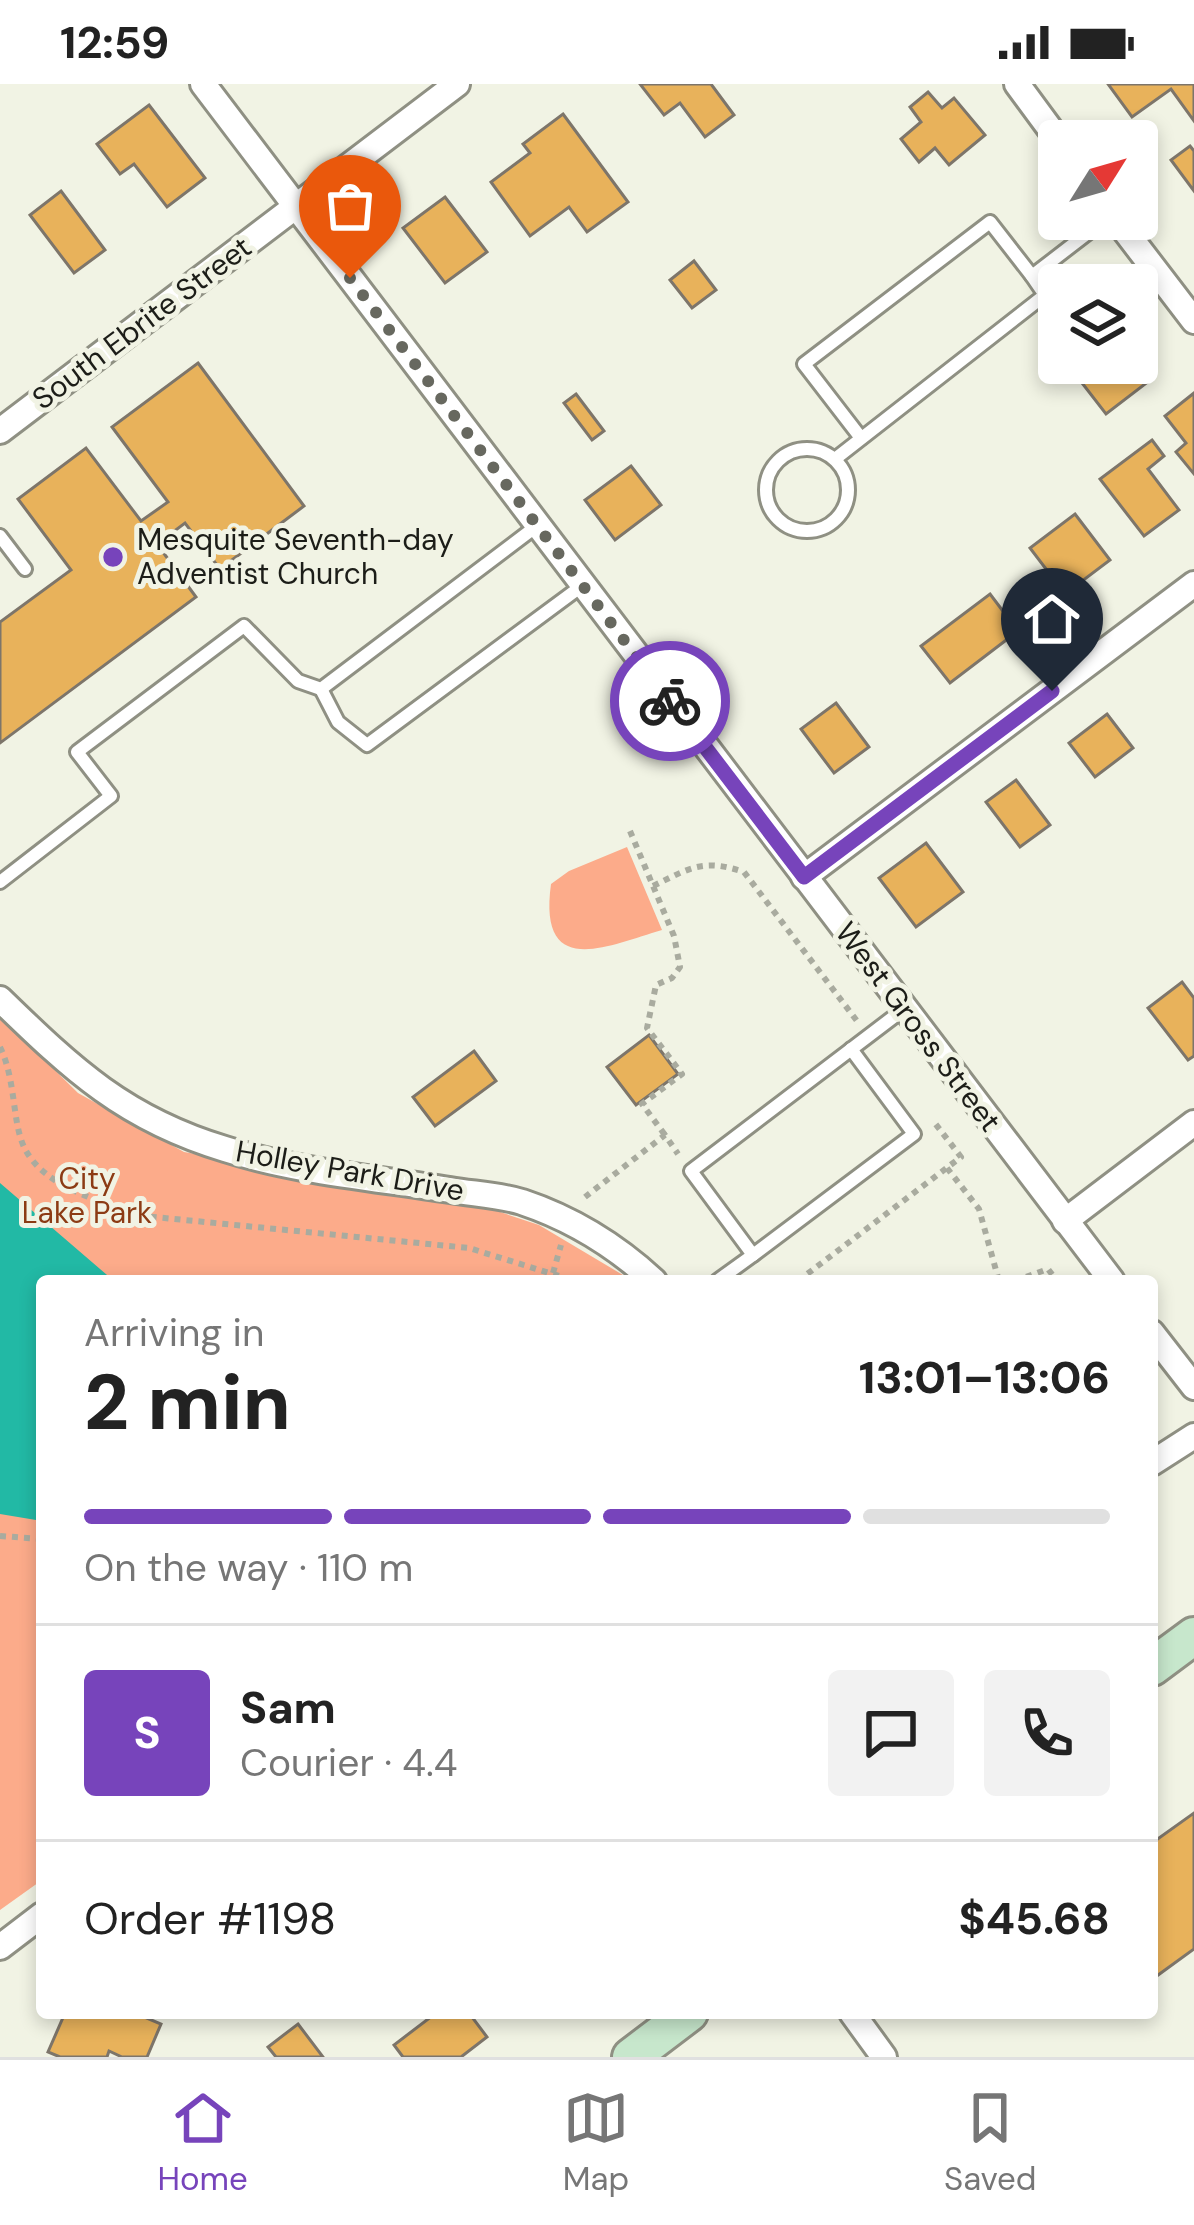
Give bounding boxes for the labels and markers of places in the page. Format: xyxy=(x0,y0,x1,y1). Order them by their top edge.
pin xyxy=(299,155,401,278)
place label: Mesquite Seventh-day Adventist Church xyxy=(137,520,454,593)
marker: Mesquite Seventh-day Adventist Church xyxy=(100,544,126,570)
pin xyxy=(1001,568,1103,691)

